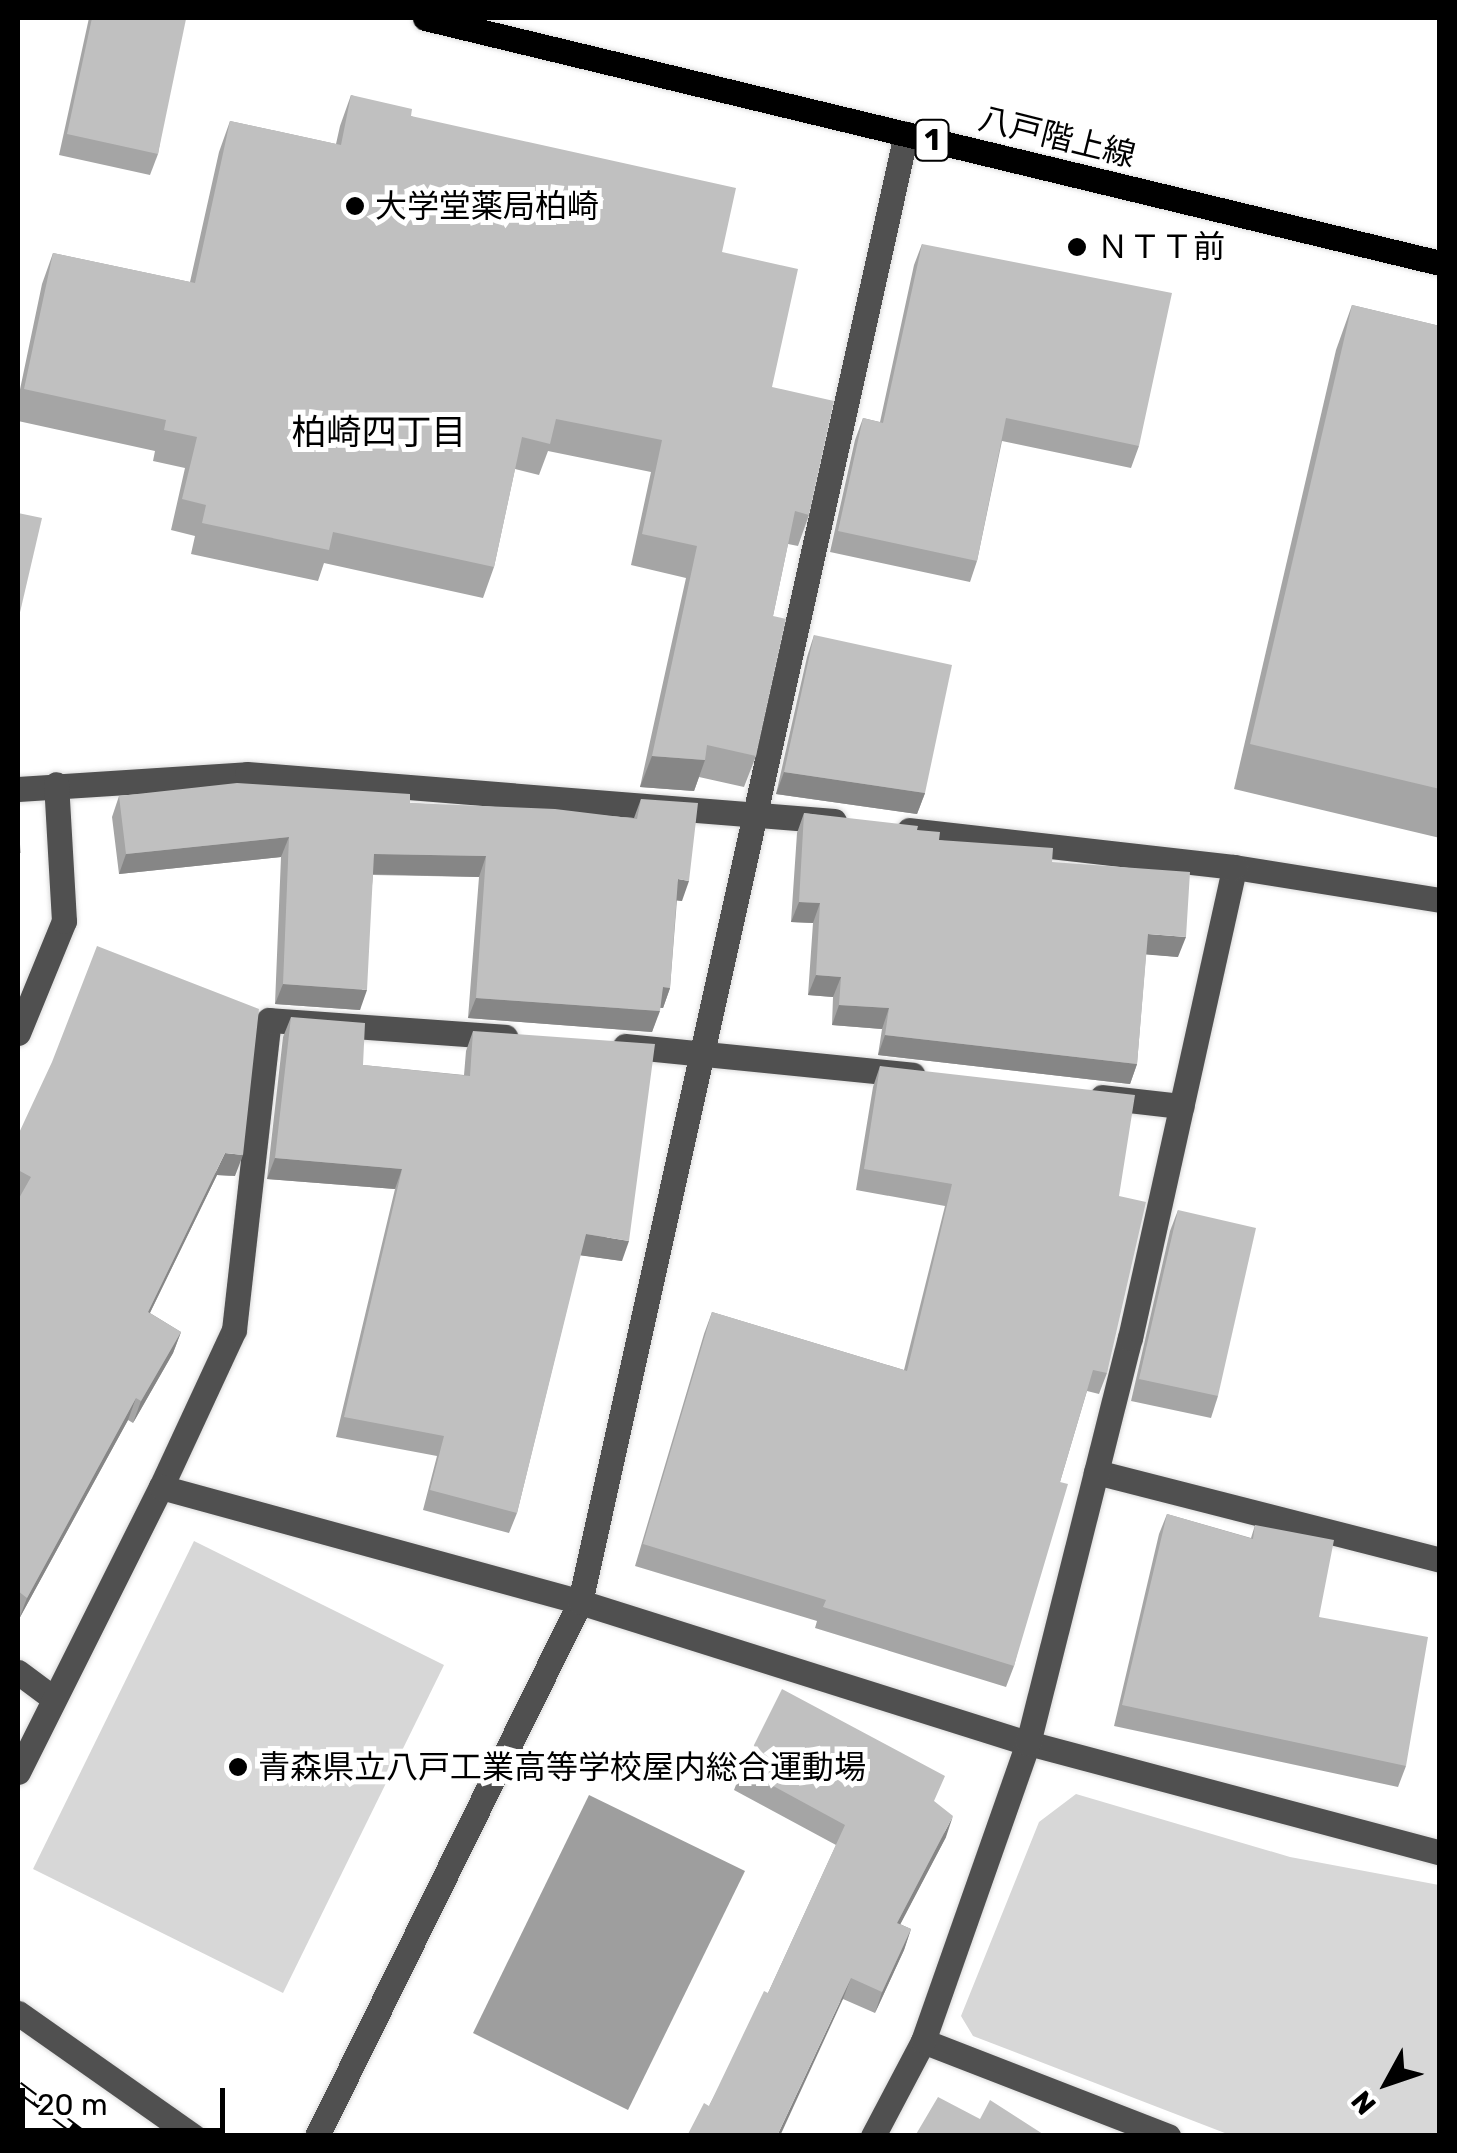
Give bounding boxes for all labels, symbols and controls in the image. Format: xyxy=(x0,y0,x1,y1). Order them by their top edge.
street label: 八戸階上線 xyxy=(975,99,1139,175)
road number: 1 xyxy=(914,115,950,165)
place label: 大学堂薬局柏崎 xyxy=(375,187,599,225)
marker: 大学堂薬局柏崎 xyxy=(344,195,366,217)
place label: ＮＴＴ前 xyxy=(1097,228,1225,266)
marker: ＮＴＴ前 xyxy=(1066,236,1088,258)
district label: 柏崎四丁目 xyxy=(292,411,466,453)
place label: 青森県立八戸工業高等学校屋内総合運動場 xyxy=(258,1748,866,1786)
marker: 青森県立八戸工業高等学校屋内総合運動場 xyxy=(227,1756,249,1778)
north arrow xyxy=(1337,2033,1437,2133)
scale bar xyxy=(25,2068,230,2130)
text: N xyxy=(1345,2084,1383,2121)
text: 20 m xyxy=(37,2087,108,2123)

